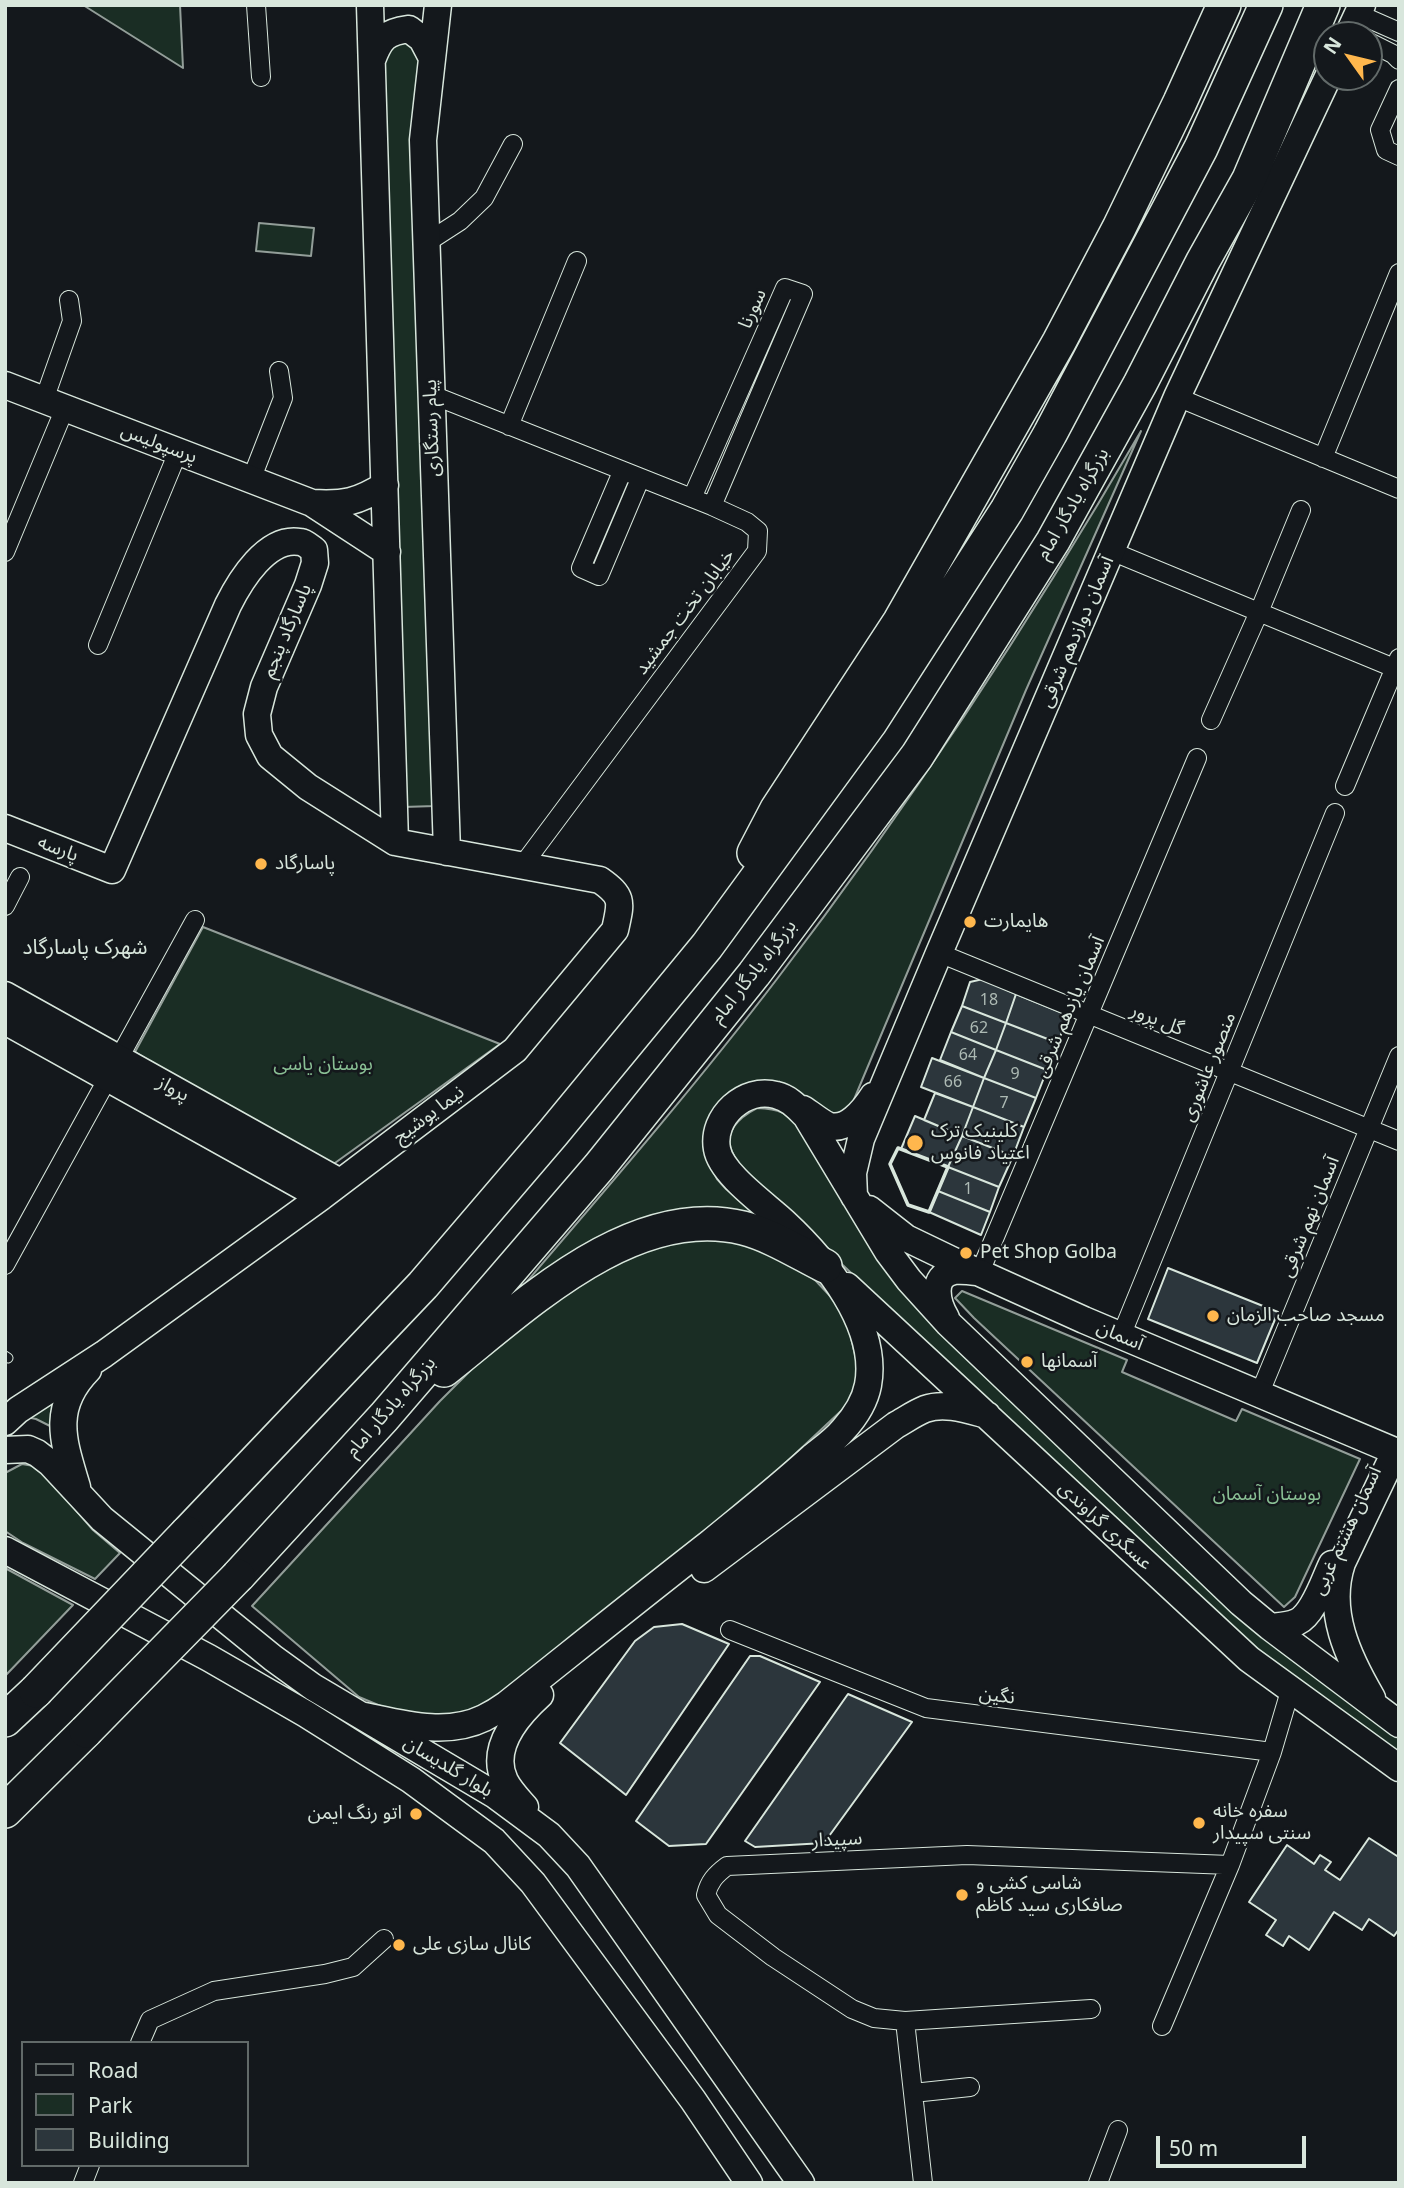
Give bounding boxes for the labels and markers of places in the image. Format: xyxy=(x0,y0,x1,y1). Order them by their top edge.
place label: پاسارگاد xyxy=(275,853,335,875)
marker: پاسارگاد xyxy=(253,856,269,872)
place label: هایمارت xyxy=(984,911,1048,933)
marker: هایمارت xyxy=(962,914,978,930)
place label: کلینیک ترک اعتیاد فانوس xyxy=(931,1121,1030,1165)
marker: کلینیک ترک اعتیاد فانوس xyxy=(905,1133,925,1153)
place label: Pet Shop Golba xyxy=(980,1242,1117,1264)
marker: Pet Shop Golba xyxy=(958,1245,974,1261)
place label: مسجد صاحب الزمان xyxy=(1227,1305,1385,1327)
marker: مسجد صاحب الزمان xyxy=(1205,1308,1221,1324)
place label: آسمانها xyxy=(1041,1351,1097,1373)
marker: آسمانها xyxy=(1019,1354,1035,1370)
place label: سفره خانه سنتی سپیدار xyxy=(1213,1801,1311,1845)
place label: اتو رنگ ایمن xyxy=(308,1803,402,1825)
marker: اتو رنگ ایمن xyxy=(408,1806,424,1822)
marker: سفره خانه سنتی سپیدار xyxy=(1191,1815,1207,1831)
place label: شاسی کشی و صافکاری سید کاظم xyxy=(976,1873,1123,1917)
marker: شاسی کشی و صافکاری سید کاظم xyxy=(954,1887,970,1903)
place label: کانال سازی علی xyxy=(413,1934,531,1956)
marker: کانال سازی علی xyxy=(391,1937,407,1953)

